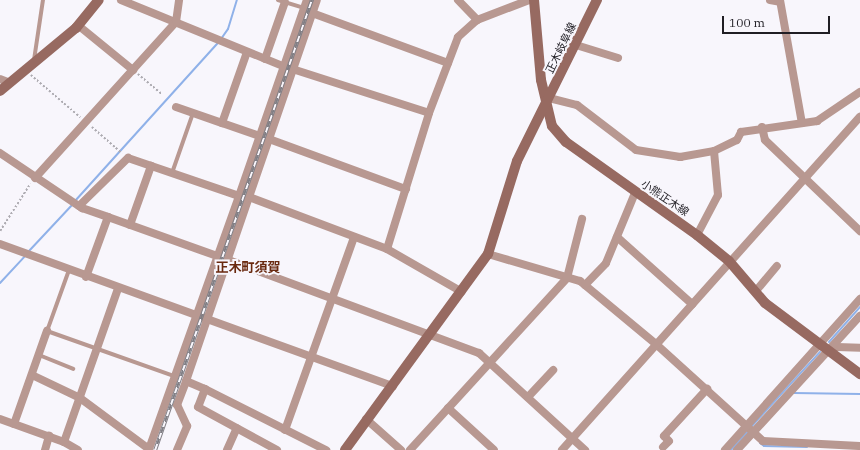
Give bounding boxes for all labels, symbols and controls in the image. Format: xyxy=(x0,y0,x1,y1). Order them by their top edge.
scale bar xyxy=(724,8,832,34)
text: 100 m xyxy=(729,15,765,30)
street label: 正木岐阜線 xyxy=(543,20,579,76)
street label: 小熊正木線 xyxy=(639,177,691,219)
district label: 正木町須賀 xyxy=(216,260,280,276)

